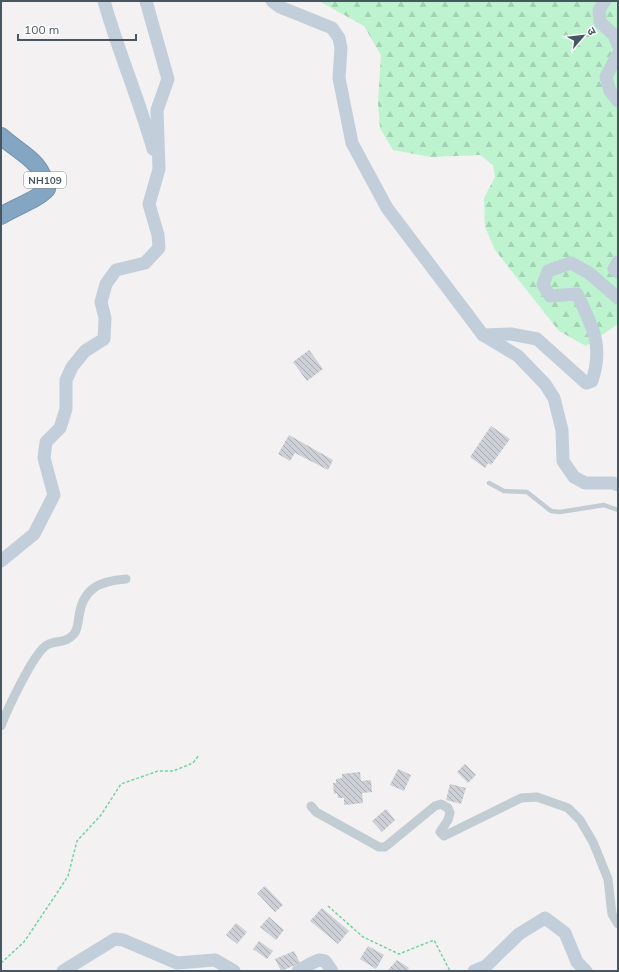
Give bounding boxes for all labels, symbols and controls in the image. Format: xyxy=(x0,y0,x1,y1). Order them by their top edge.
scale bar xyxy=(18,16,136,42)
north arrow xyxy=(563,16,603,56)
text: 100 m xyxy=(24,22,59,37)
text: उ xyxy=(584,25,600,38)
road number: NH109 xyxy=(24,172,66,188)

